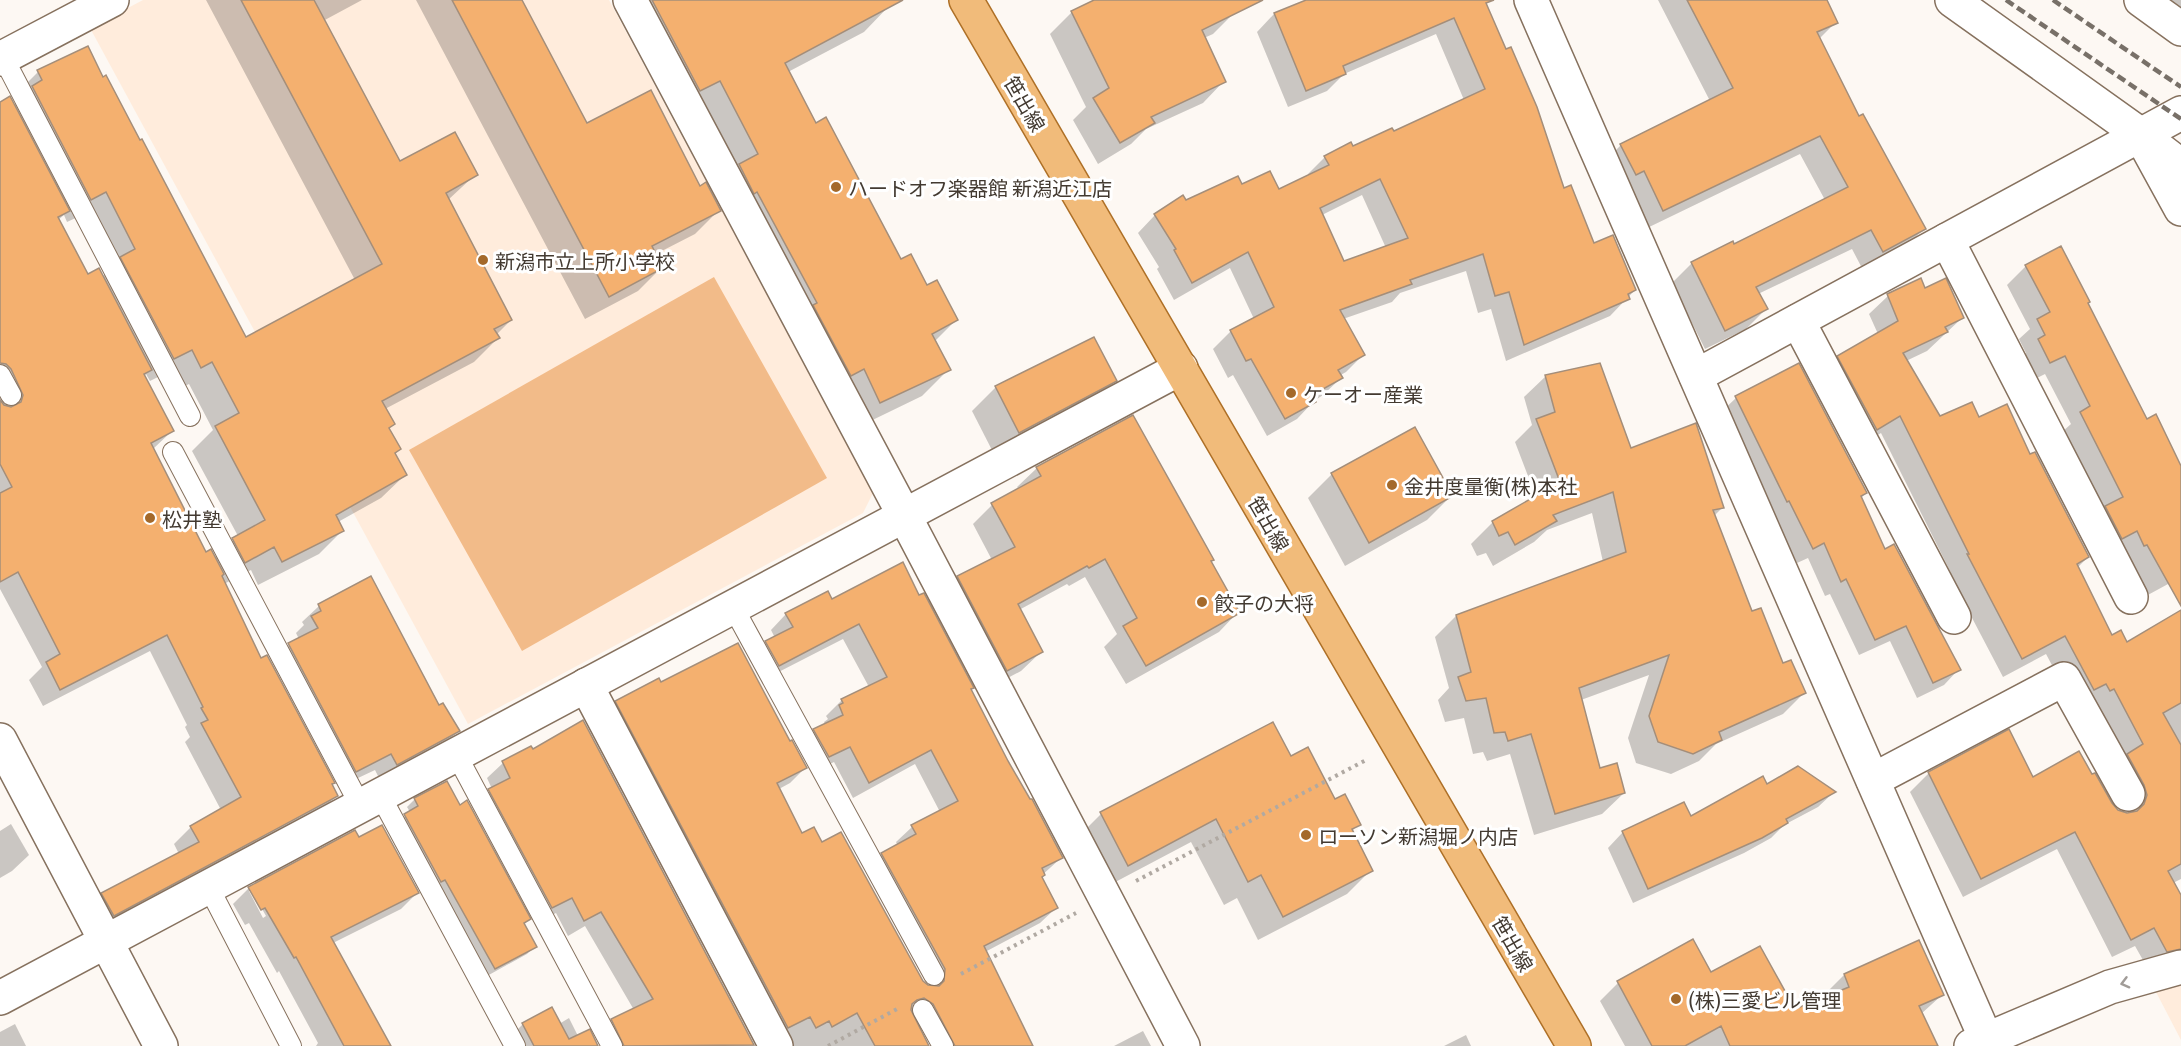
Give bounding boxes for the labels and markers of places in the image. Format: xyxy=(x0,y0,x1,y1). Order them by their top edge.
place label: ハードオフ楽器館 新潟近江店 xyxy=(848,172,1112,202)
marker: ハードオフ楽器館 新潟近江店 xyxy=(829,180,843,194)
place label: 新潟市立上所小学校 xyxy=(495,245,675,275)
marker: 新潟市立上所小学校 xyxy=(476,253,490,267)
place label: ケーオー産業 xyxy=(1303,378,1423,408)
marker: ケーオー産業 xyxy=(1284,386,1298,400)
place label: 金井度量衡(株)本社 xyxy=(1404,470,1577,500)
marker: 金井度量衡(株)本社 xyxy=(1385,478,1399,492)
place label: 松井塾 xyxy=(162,503,222,533)
marker: 松井塾 xyxy=(143,511,157,525)
place label: 餃子の大将 xyxy=(1214,587,1314,617)
marker: 餃子の大将 xyxy=(1195,595,1209,609)
place label: ローソン新潟堀ノ内店 xyxy=(1318,820,1518,850)
marker: ローソン新潟堀ノ内店 xyxy=(1299,828,1313,842)
place label: (株)三愛ビル管理 xyxy=(1688,984,1841,1014)
marker: (株)三愛ビル管理 xyxy=(1669,992,1683,1006)

